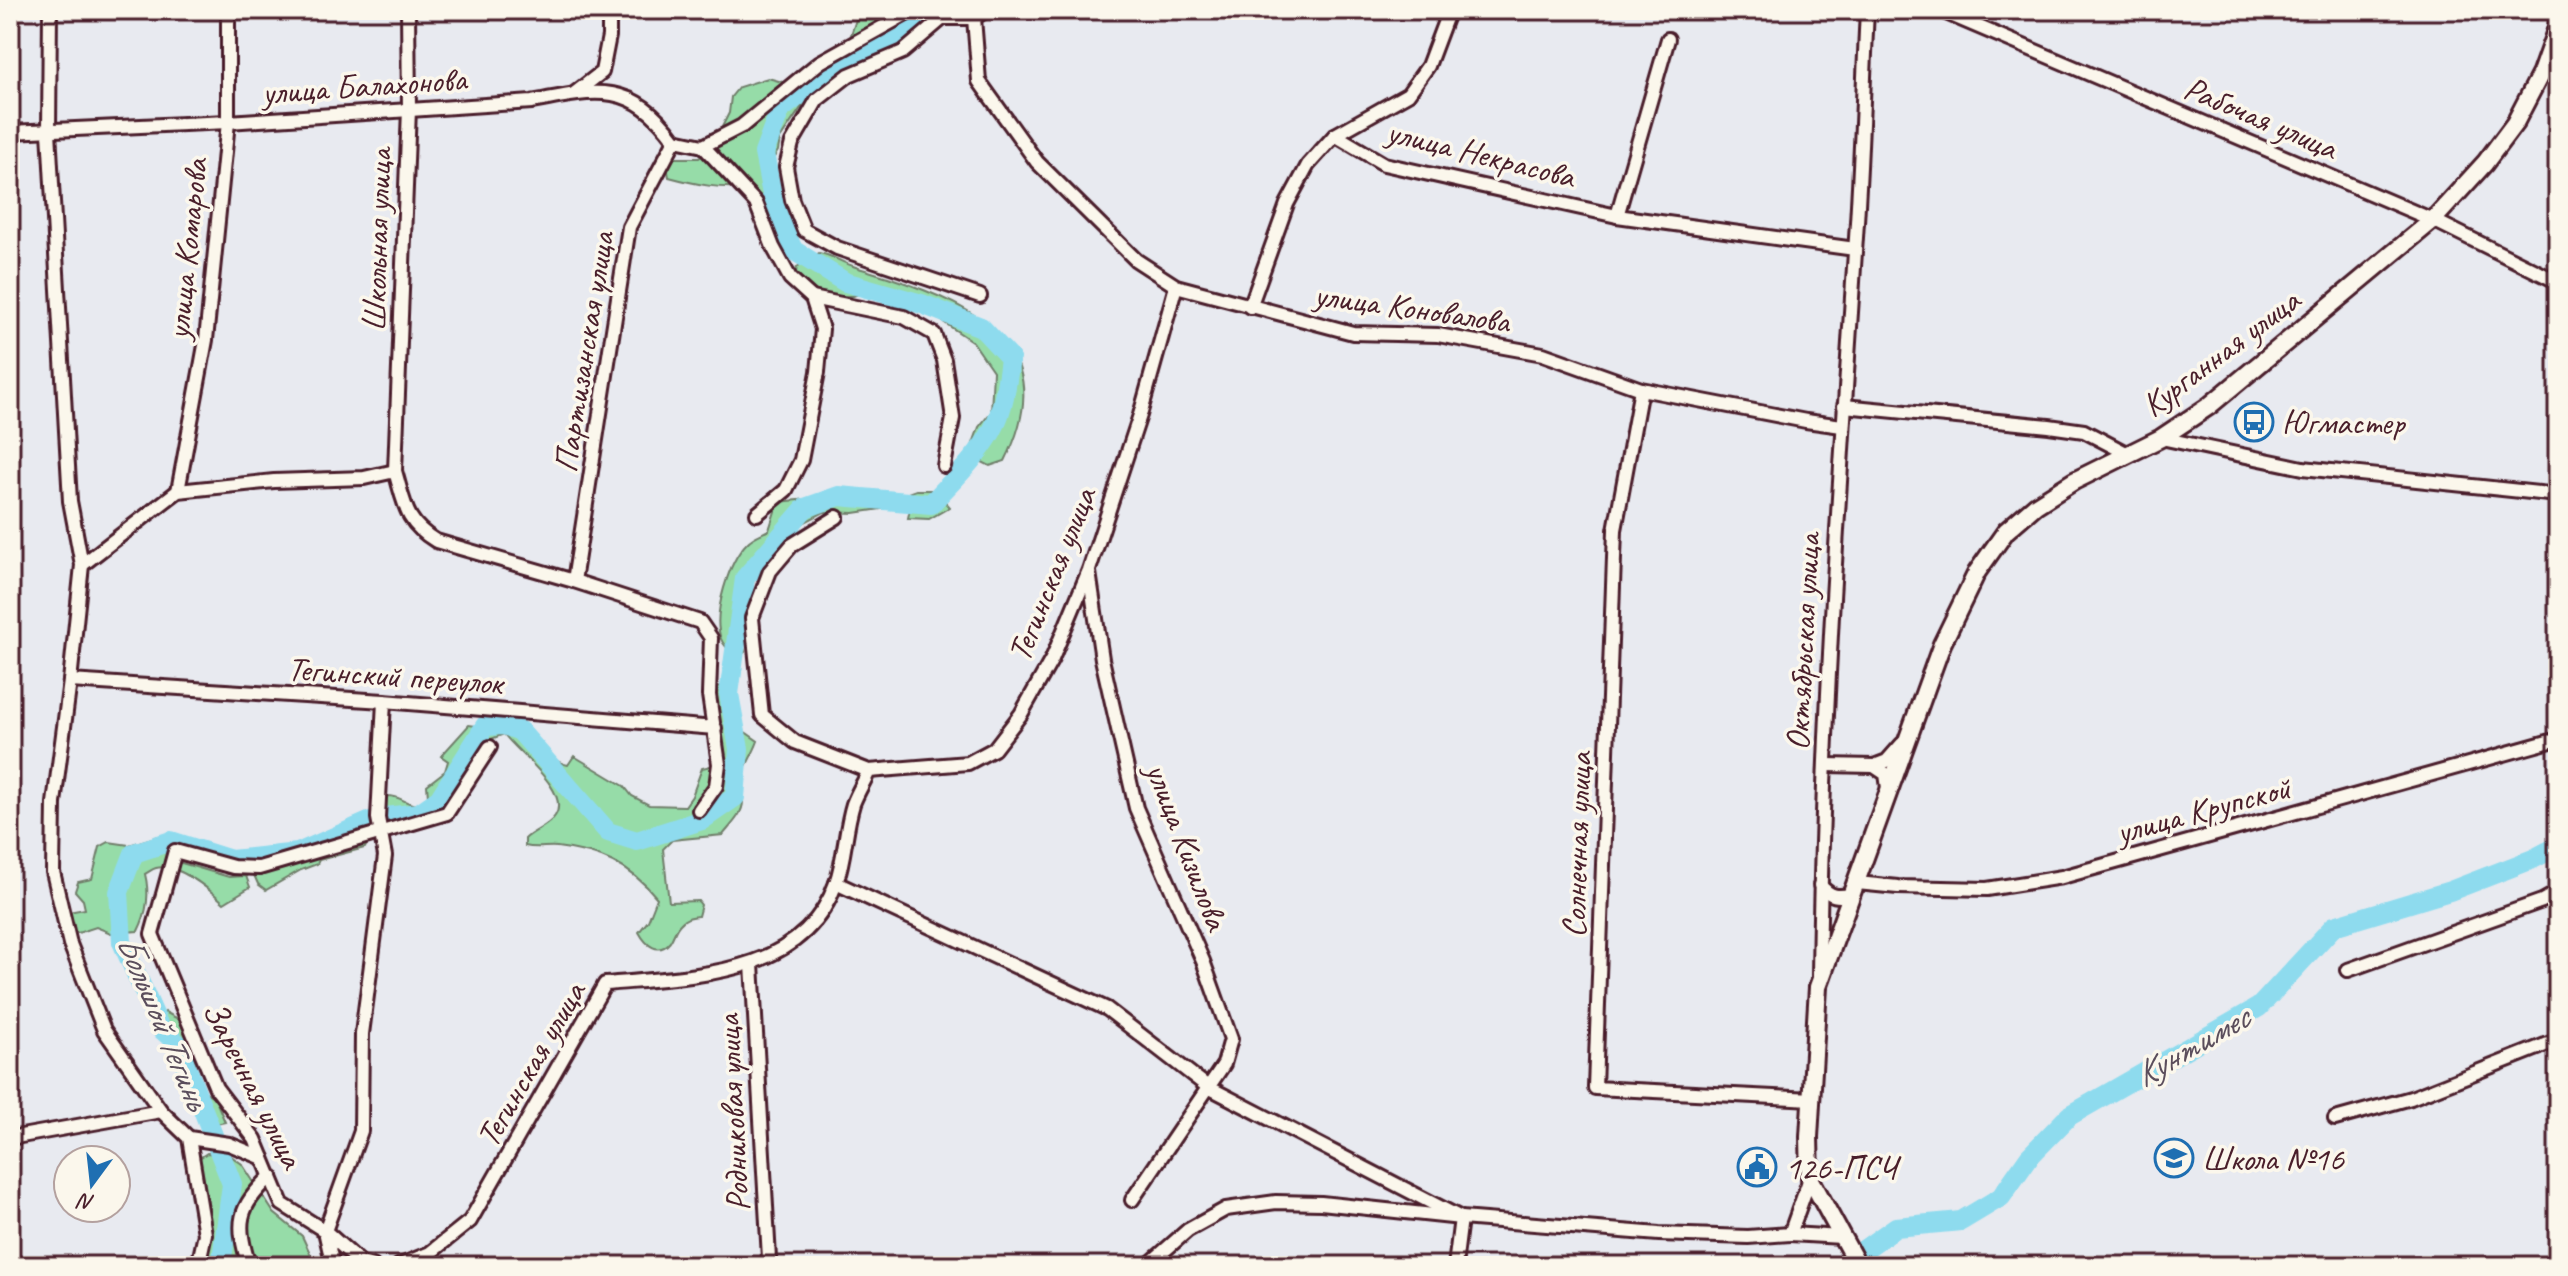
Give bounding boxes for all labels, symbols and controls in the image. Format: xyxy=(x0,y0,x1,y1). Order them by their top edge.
street label: улица Балахонова xyxy=(258,57,470,114)
street label: Рабочая улица xyxy=(2178,66,2346,170)
street label: улица Некрасова xyxy=(1381,109,1581,198)
street label: Школьная улица xyxy=(352,145,401,332)
street label: улица Комарова xyxy=(155,154,218,344)
street label: Партизанская улица xyxy=(543,227,624,475)
street label: улица Коновалова xyxy=(1310,272,1515,343)
street label: Курганная улица xyxy=(2133,278,2310,426)
bus stop icon: Югмастер xyxy=(2233,401,2275,443)
place label: Югмастер xyxy=(2282,401,2407,444)
street label: Тегинская улица xyxy=(997,479,1106,667)
street label: Октябрьская улица xyxy=(1775,529,1830,752)
street label: Тегинский переулок xyxy=(286,647,507,705)
street label: Солнечная улица xyxy=(1552,749,1601,938)
street label: улица Кизилова xyxy=(1135,755,1240,938)
street label: улица Крупской xyxy=(2109,765,2297,854)
water label: Большой Тегинь xyxy=(106,927,222,1119)
street label: Тегинская улица xyxy=(466,972,596,1154)
street label: Заречная улица xyxy=(193,993,315,1177)
water label: Кунтимес xyxy=(2126,993,2261,1097)
street label: Родниковая улица xyxy=(706,1011,759,1212)
school or university icon: Школа №16 xyxy=(2153,1137,2195,1179)
place label: Школа №16 xyxy=(2202,1137,2346,1180)
north arrow xyxy=(52,1144,132,1224)
public building icon: 126-ПСЧ xyxy=(1736,1146,1778,1188)
place label: 126-ПСЧ xyxy=(1785,1146,1903,1189)
text: N xyxy=(74,1186,97,1218)

